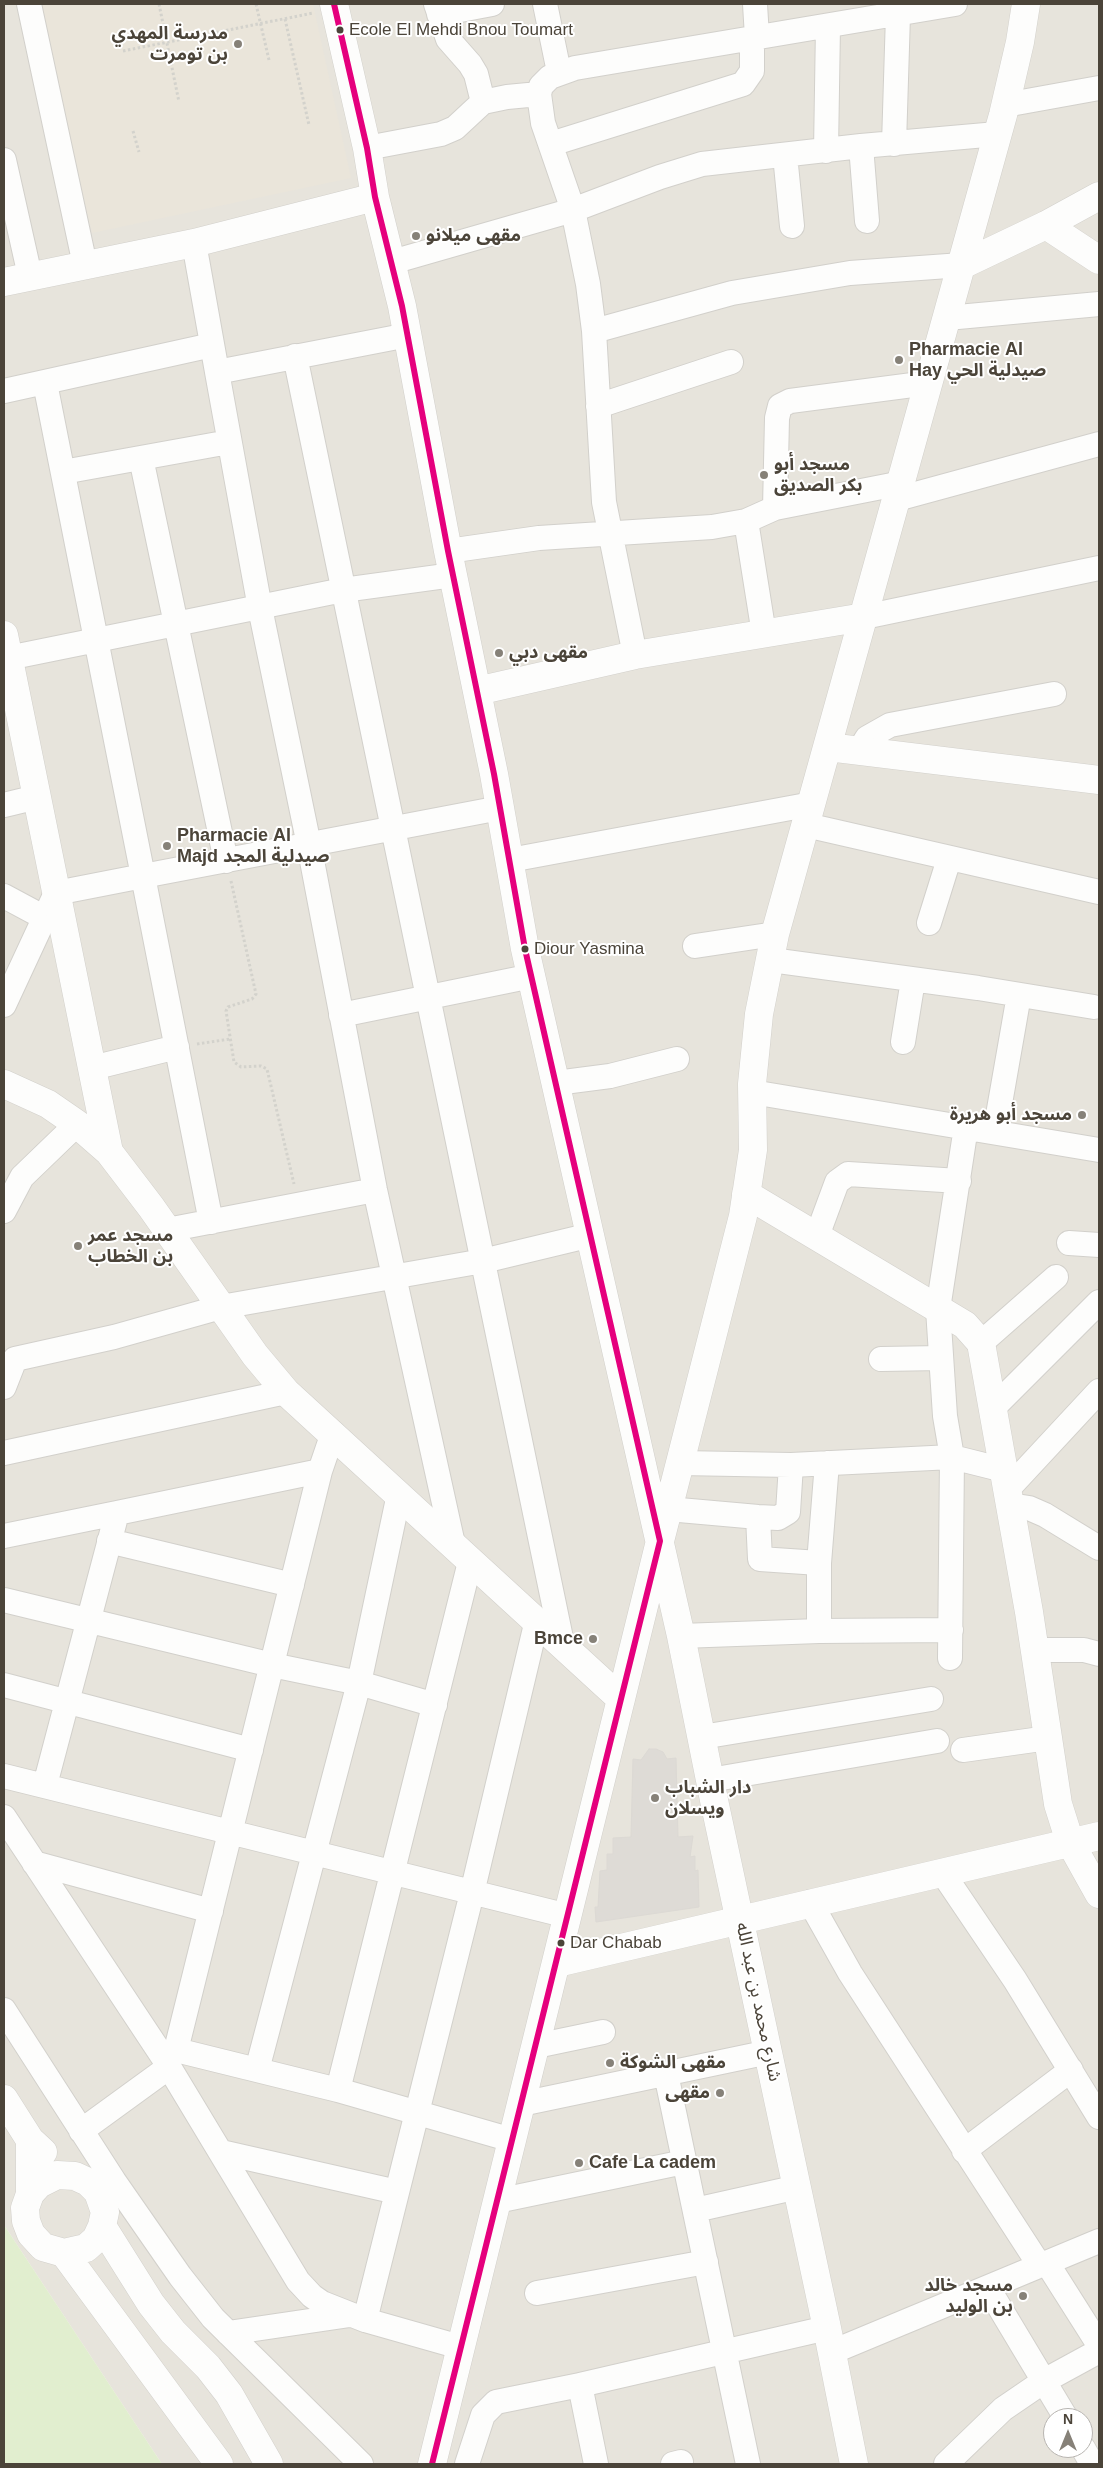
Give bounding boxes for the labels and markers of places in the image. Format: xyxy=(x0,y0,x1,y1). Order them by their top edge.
place label: Ecole El Mehdi Bnou Toumart xyxy=(349,20,573,40)
place label: مدرسة المهدي بن تومرت xyxy=(111,23,228,66)
marker: Ecole El Mehdi Bnou Toumart xyxy=(335,25,345,35)
marker: مدرسة المهدي بن تومرت xyxy=(232,38,244,50)
place label: مقهى ميلانو xyxy=(426,225,521,247)
marker: مقهى ميلانو xyxy=(410,230,422,242)
place label: Pharmacie Al Hay صيدلية الحي xyxy=(909,339,1046,382)
marker: Pharmacie Al Hay صيدلية الحي xyxy=(893,354,905,366)
place label: مسجد أبو بكر الصديق xyxy=(774,454,862,496)
marker: مسجد أبو بكر الصديق xyxy=(758,469,770,481)
place label: مقهى دبي xyxy=(509,642,588,664)
marker: مقهى دبي xyxy=(493,647,505,659)
place label: Pharmacie Al Majd صيدلية المجد xyxy=(177,825,329,868)
marker: Pharmacie Al Majd صيدلية المجد xyxy=(161,840,173,852)
place label: Diour Yasmina xyxy=(534,939,644,959)
marker: Diour Yasmina xyxy=(520,944,530,954)
place label: مسجد أبو هريرة xyxy=(950,1104,1072,1126)
marker: مسجد أبو هريرة xyxy=(1076,1109,1088,1121)
place label: مسجد عمر بن الخطاب xyxy=(88,1225,173,1268)
marker: مسجد عمر بن الخطاب xyxy=(72,1240,84,1252)
place label: Bmce xyxy=(534,1628,583,1650)
marker: Bmce xyxy=(587,1633,599,1645)
place label: دار الشباب ويسلان xyxy=(665,1777,751,1820)
marker: دار الشباب ويسلان xyxy=(649,1792,661,1804)
place label: Dar Chabab xyxy=(570,1933,662,1953)
marker: Dar Chabab xyxy=(556,1938,566,1948)
place label: مقهى الشوكة xyxy=(620,2052,726,2074)
marker: مقهى الشوكة xyxy=(604,2057,616,2069)
place label: مقهى xyxy=(665,2082,710,2104)
marker: مقهى xyxy=(714,2087,726,2099)
place label: Cafe La cadem xyxy=(589,2152,716,2174)
marker: Cafe La cadem xyxy=(573,2157,585,2169)
place label: مسجد خالد بن الوليد xyxy=(924,2275,1013,2318)
marker: مسجد خالد بن الوليد xyxy=(1017,2290,1029,2302)

